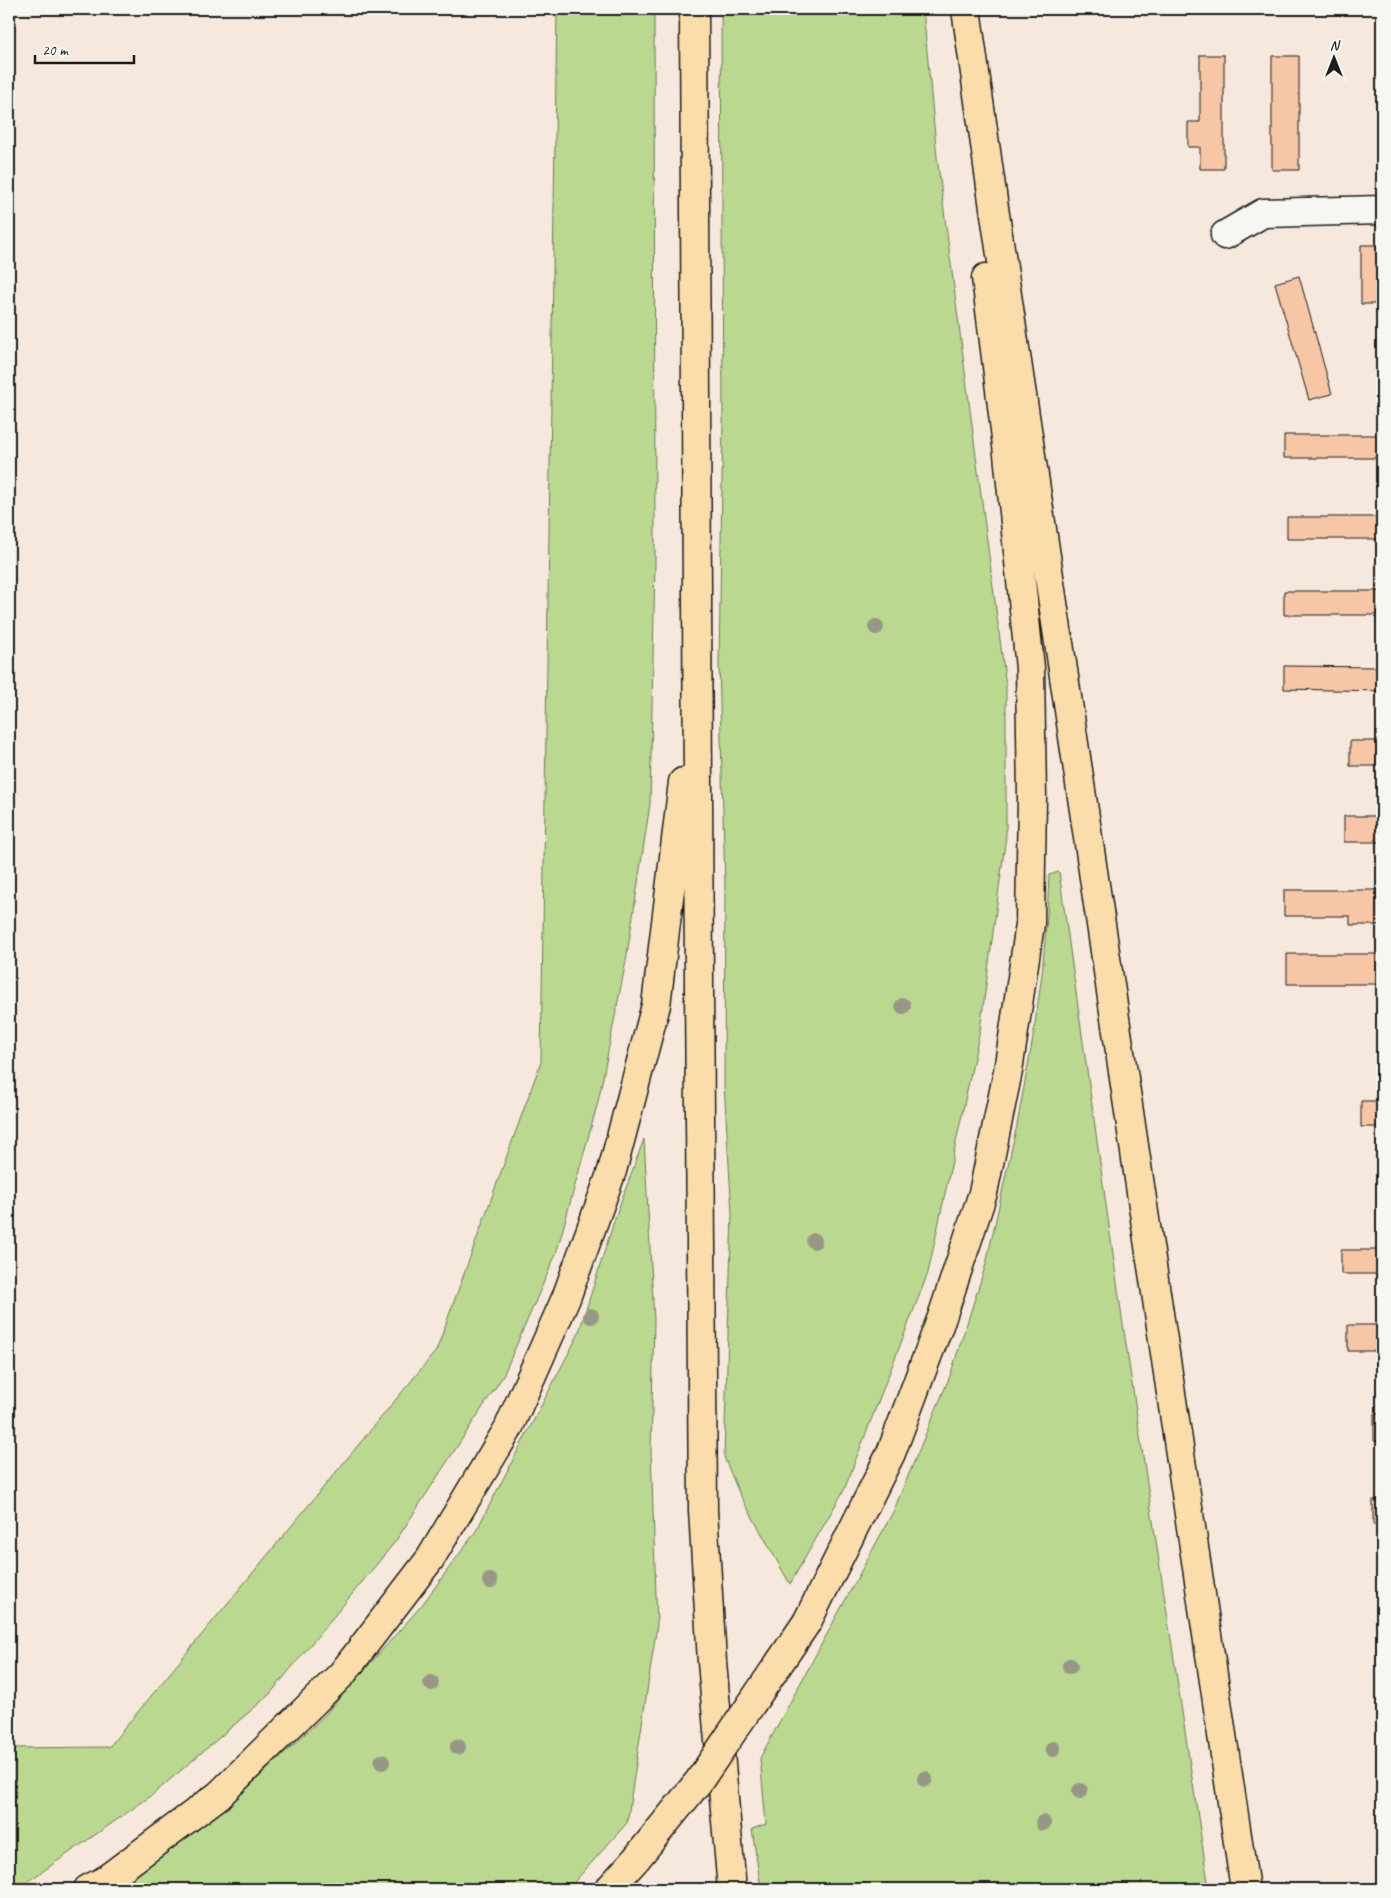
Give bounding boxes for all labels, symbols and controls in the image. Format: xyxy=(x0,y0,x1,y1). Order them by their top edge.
scale bar xyxy=(35,32,134,64)
north arrow xyxy=(1308,32,1358,82)
text: N xyxy=(1330,37,1341,54)
text: 20 m xyxy=(42,41,69,60)

